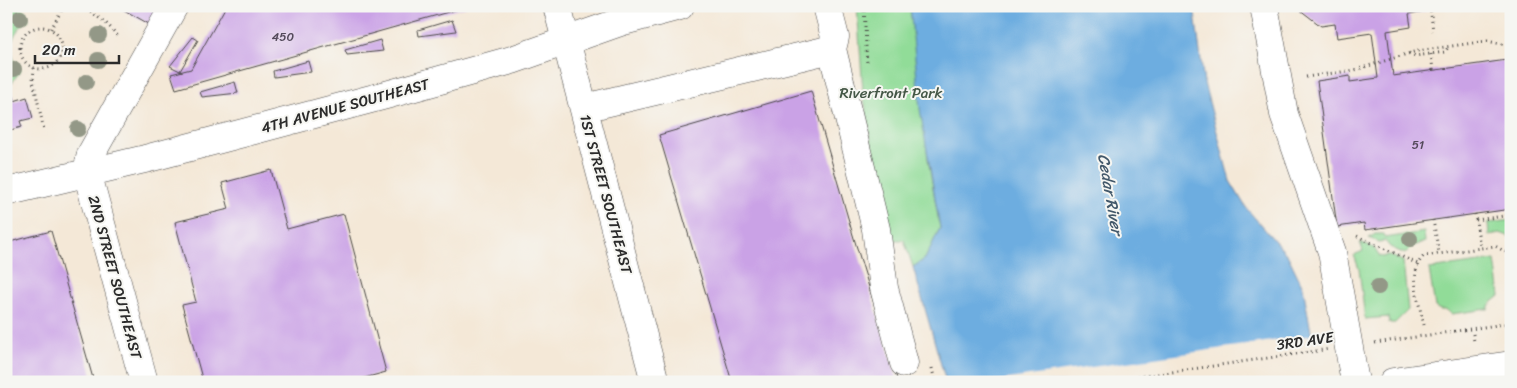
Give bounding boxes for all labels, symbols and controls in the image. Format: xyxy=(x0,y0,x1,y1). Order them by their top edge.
house number: 450 xyxy=(272,26,295,48)
scale bar xyxy=(35,32,119,64)
text: 20 m xyxy=(42,37,76,63)
street label: 4TH AVENUE SOUTHEAST xyxy=(258,71,433,141)
park label: Riverfront Park xyxy=(840,80,943,106)
street label: 1ST STREET SOUTHEAST xyxy=(572,111,640,278)
house number: 51 xyxy=(1412,134,1424,156)
water label: Cedar River xyxy=(1089,151,1132,240)
street label: 2ND STREET SOUTHEAST xyxy=(81,192,150,363)
street label: 3RD AVE xyxy=(1275,324,1337,358)

